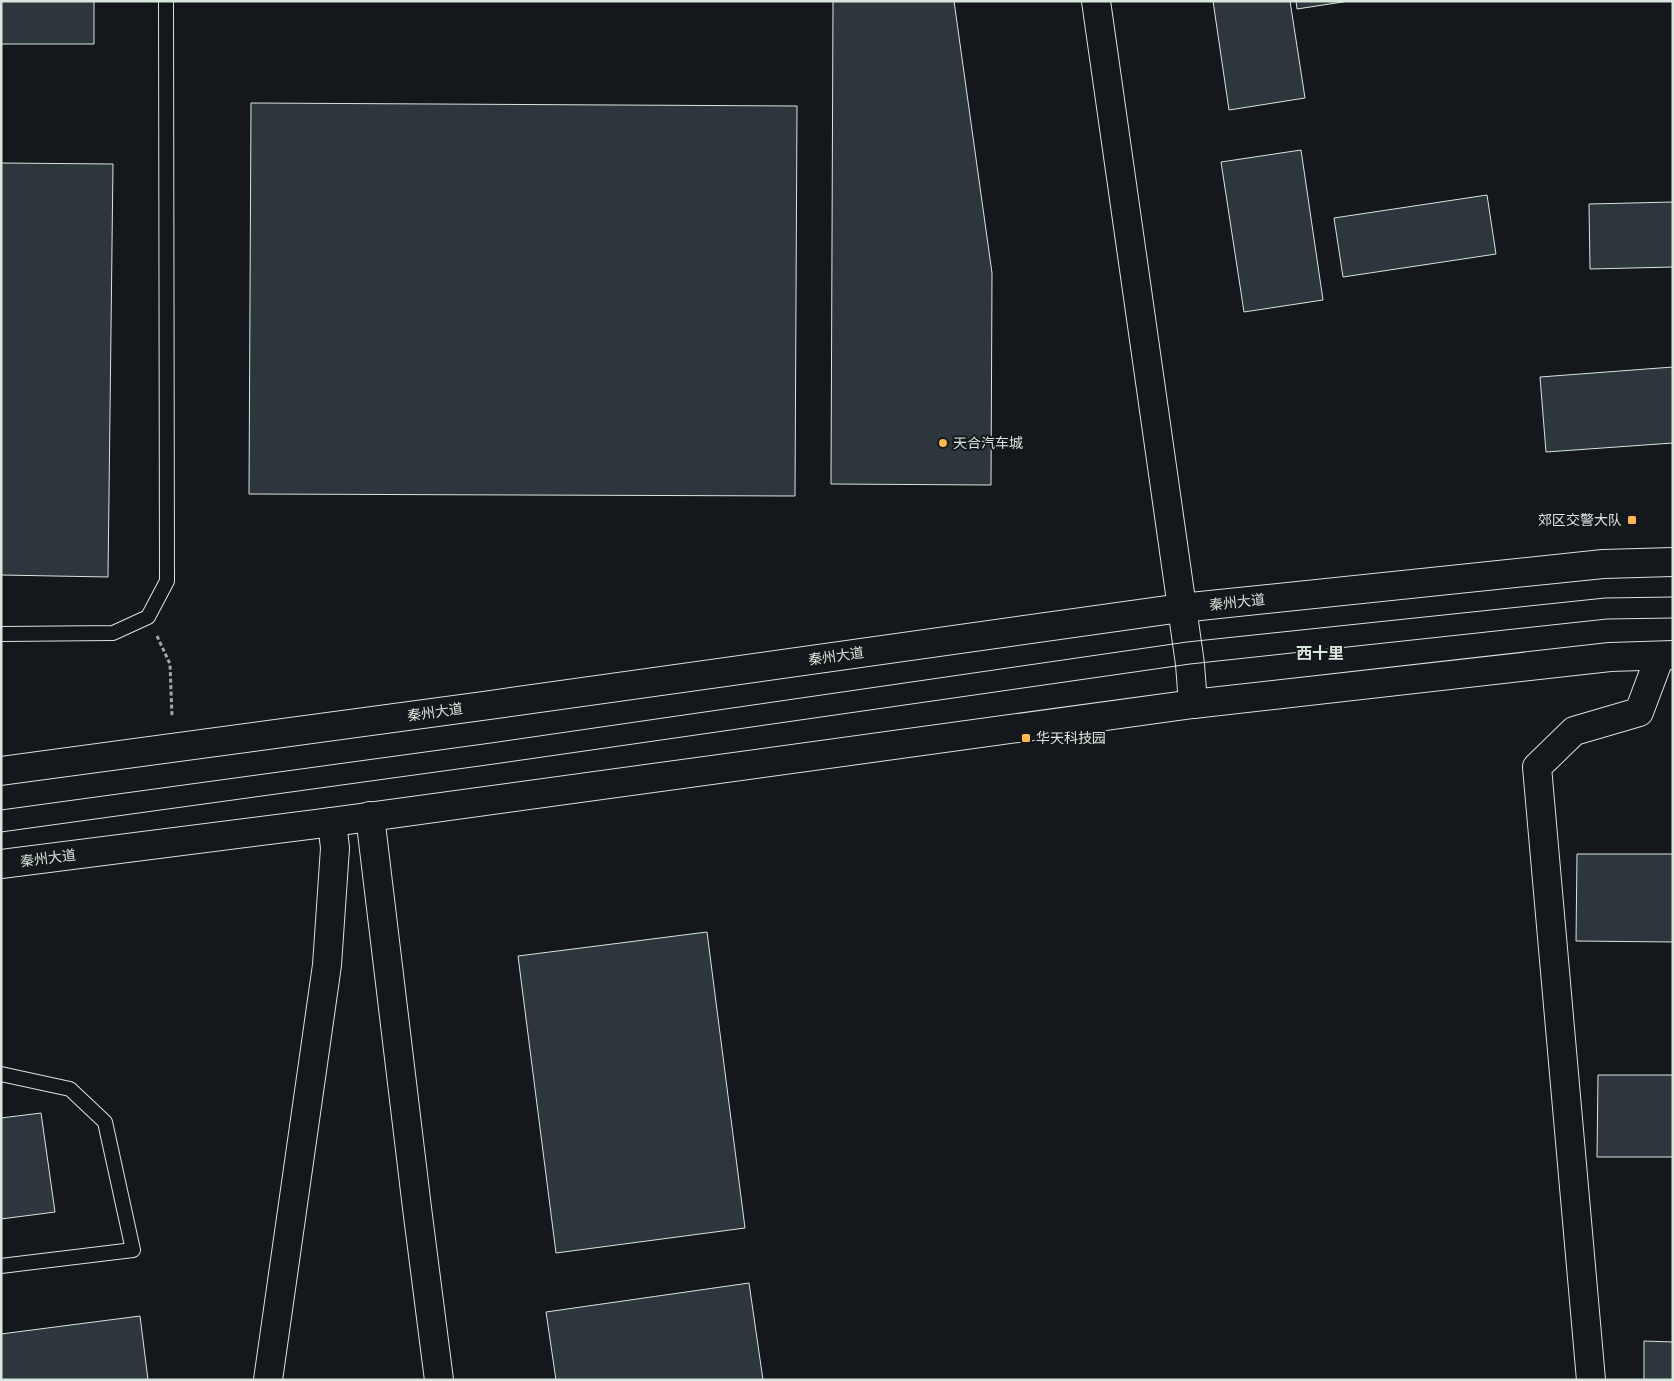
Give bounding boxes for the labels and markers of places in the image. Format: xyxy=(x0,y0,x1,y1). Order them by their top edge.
place label: 天合汽车城 xyxy=(953,435,1023,451)
marker: 天合汽车城 xyxy=(937,437,949,449)
place label: 郊区交警大队 xyxy=(1538,512,1622,528)
marker: 郊区交警大队 xyxy=(1626,514,1638,526)
place label: 华天科技园 xyxy=(1036,730,1106,746)
marker: 华天科技园 xyxy=(1020,732,1032,744)

